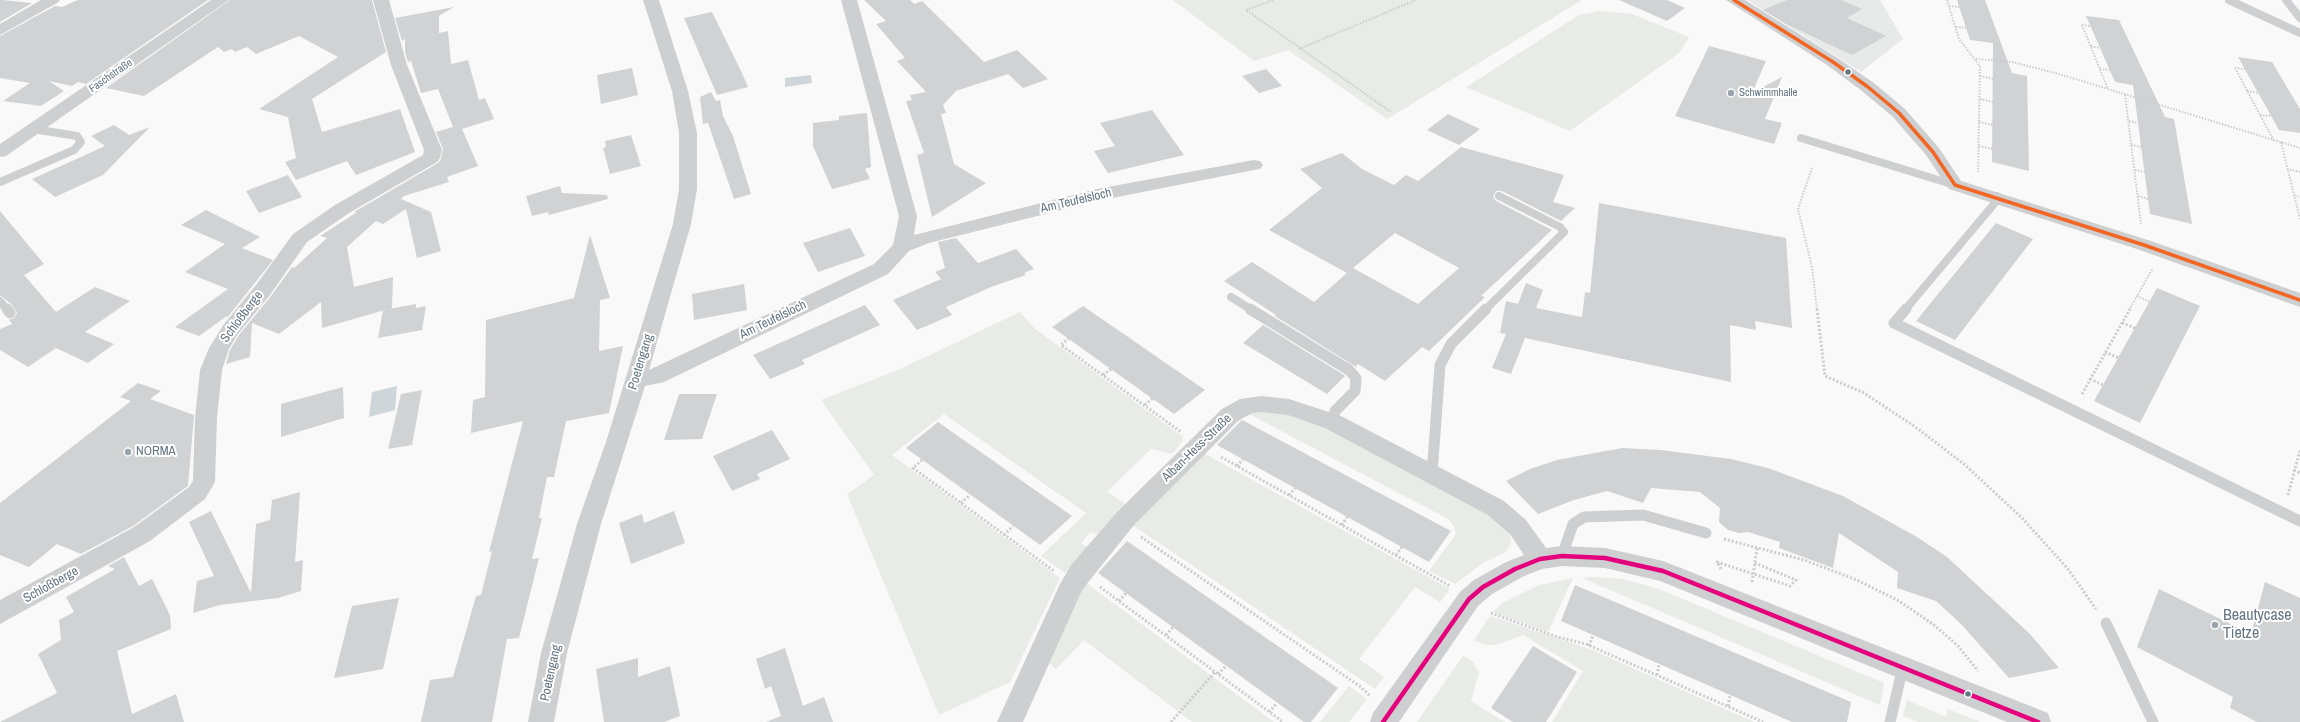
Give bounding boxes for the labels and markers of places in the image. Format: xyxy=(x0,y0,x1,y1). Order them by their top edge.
unlabelled marker xyxy=(1843,67,1853,77)
place label: Schwimmhalle xyxy=(1739,86,1798,100)
marker: Schwimmhalle xyxy=(1726,88,1736,98)
place label: NORMA xyxy=(136,444,176,460)
marker: NORMA xyxy=(123,447,133,457)
place label: Beautycase Tietze xyxy=(2223,606,2292,644)
marker: Beautycase Tietze xyxy=(2210,620,2220,630)
unlabelled marker xyxy=(1963,689,1973,699)

